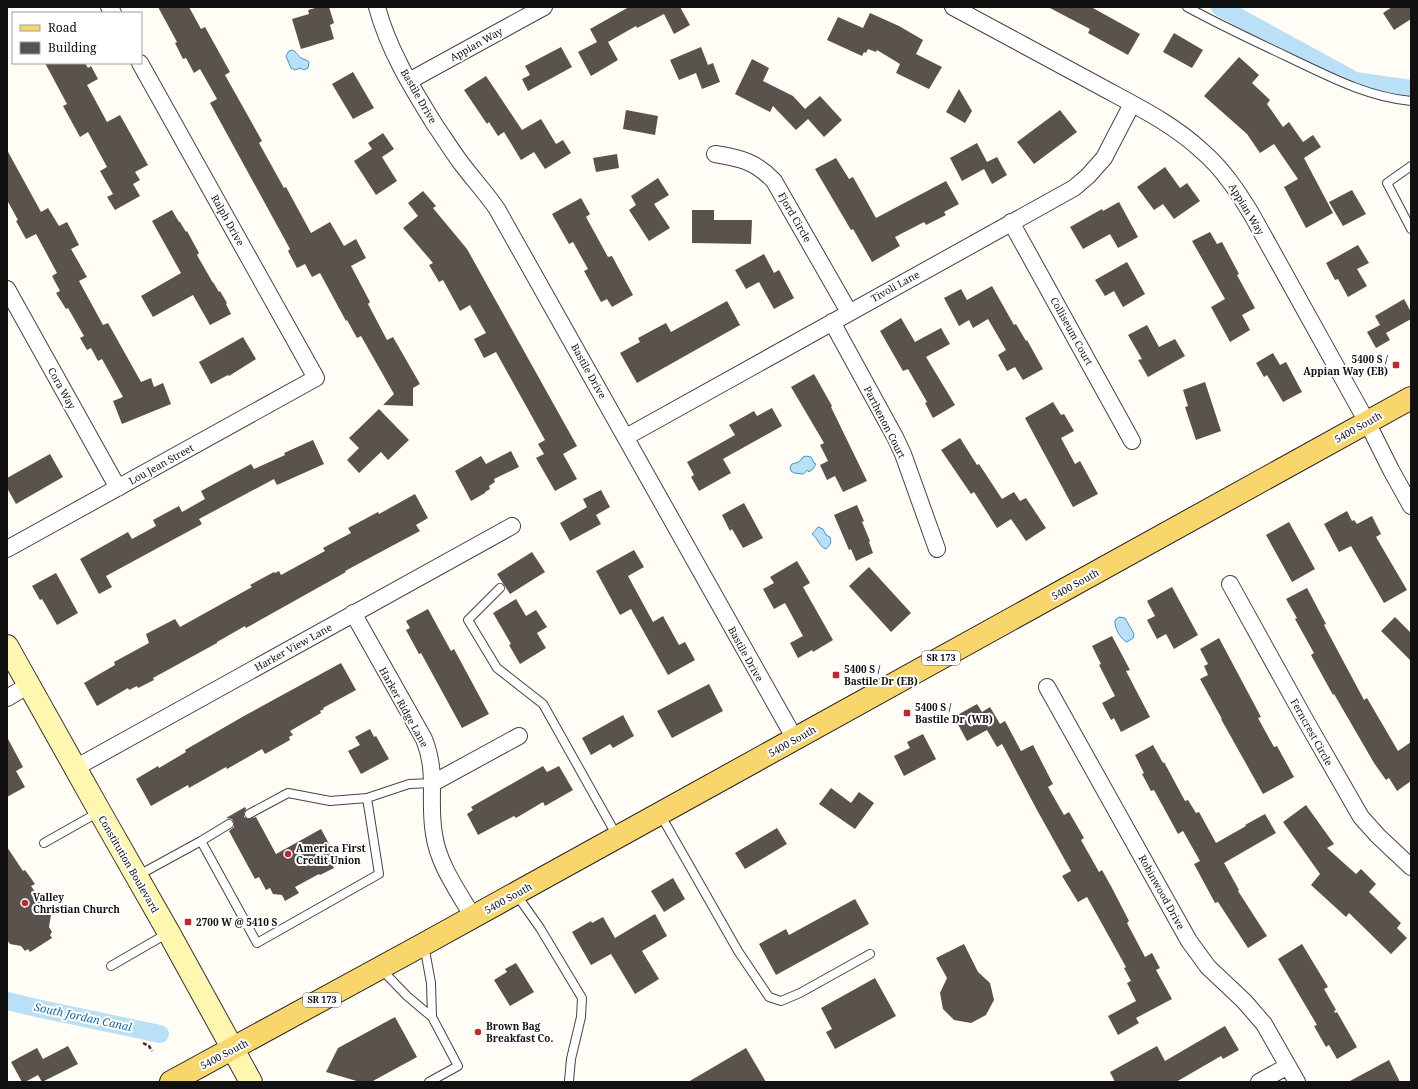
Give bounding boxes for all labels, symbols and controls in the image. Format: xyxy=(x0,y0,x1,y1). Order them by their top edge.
legend xyxy=(12,12,142,64)
text: Road xyxy=(48,19,78,36)
street label: Appian Way xyxy=(447,24,505,64)
text: Building xyxy=(48,39,97,56)
street label: Bastile Drive xyxy=(398,66,440,126)
street label: Appian Way xyxy=(1226,181,1268,238)
street label: Fjord Circle xyxy=(775,189,815,245)
street label: Ralph Drive xyxy=(208,192,248,248)
street label: Tivoli Lane xyxy=(868,267,922,305)
street label: Colliseum Court xyxy=(1047,294,1097,368)
street label: Bastile Drive xyxy=(568,341,610,401)
place label: 5400 S / Appian Way (EB) xyxy=(1303,352,1388,378)
marker: 5400 S / Appian Way (EB) xyxy=(1391,360,1401,370)
street label: Cora Way xyxy=(45,365,79,412)
street label: Parthenon Court xyxy=(861,383,909,461)
street label: 5400 South xyxy=(1332,408,1385,446)
street label: Lou Jean Street xyxy=(126,440,196,488)
street label: 5400 South xyxy=(1049,565,1102,603)
street label: Harker View Lane xyxy=(252,620,334,674)
street label: Bastile Drive xyxy=(725,624,767,684)
road number: SR 173 xyxy=(922,651,960,665)
place label: 5400 S / Bastile Dr (EB) xyxy=(844,662,918,688)
street label: Harker Ridge Lane xyxy=(376,664,432,750)
marker: 5400 S / Bastile Dr (EB) xyxy=(831,670,841,680)
street label: Ferncrest Circle xyxy=(1288,696,1336,768)
place label: 5400 S / Bastile Dr (WB) xyxy=(915,700,993,726)
marker: 5400 S / Bastile Dr (WB) xyxy=(902,708,912,718)
street label: 5400 South xyxy=(766,722,819,760)
street label: Constitution Boulevard xyxy=(95,813,163,915)
place label: America First Credit Union xyxy=(296,841,366,867)
marker: America First Credit Union xyxy=(283,849,293,859)
street label: Robinwood Drive xyxy=(1136,852,1188,932)
street label: 5400 South xyxy=(482,879,535,917)
place label: Valley Christian Church xyxy=(33,890,120,916)
marker: Valley Christian Church xyxy=(20,898,30,908)
place label: 2700 W @ 5410 S xyxy=(196,915,277,929)
marker: 2700 W @ 5410 S xyxy=(183,917,193,927)
road number: SR 173 xyxy=(303,993,341,1007)
water label: South Jordan Canal xyxy=(33,999,134,1034)
place label: Brown Bag Breakfast Co. xyxy=(486,1019,553,1045)
marker: Brown Bag Breakfast Co. xyxy=(473,1027,483,1037)
street label: 5400 South xyxy=(198,1035,251,1072)

